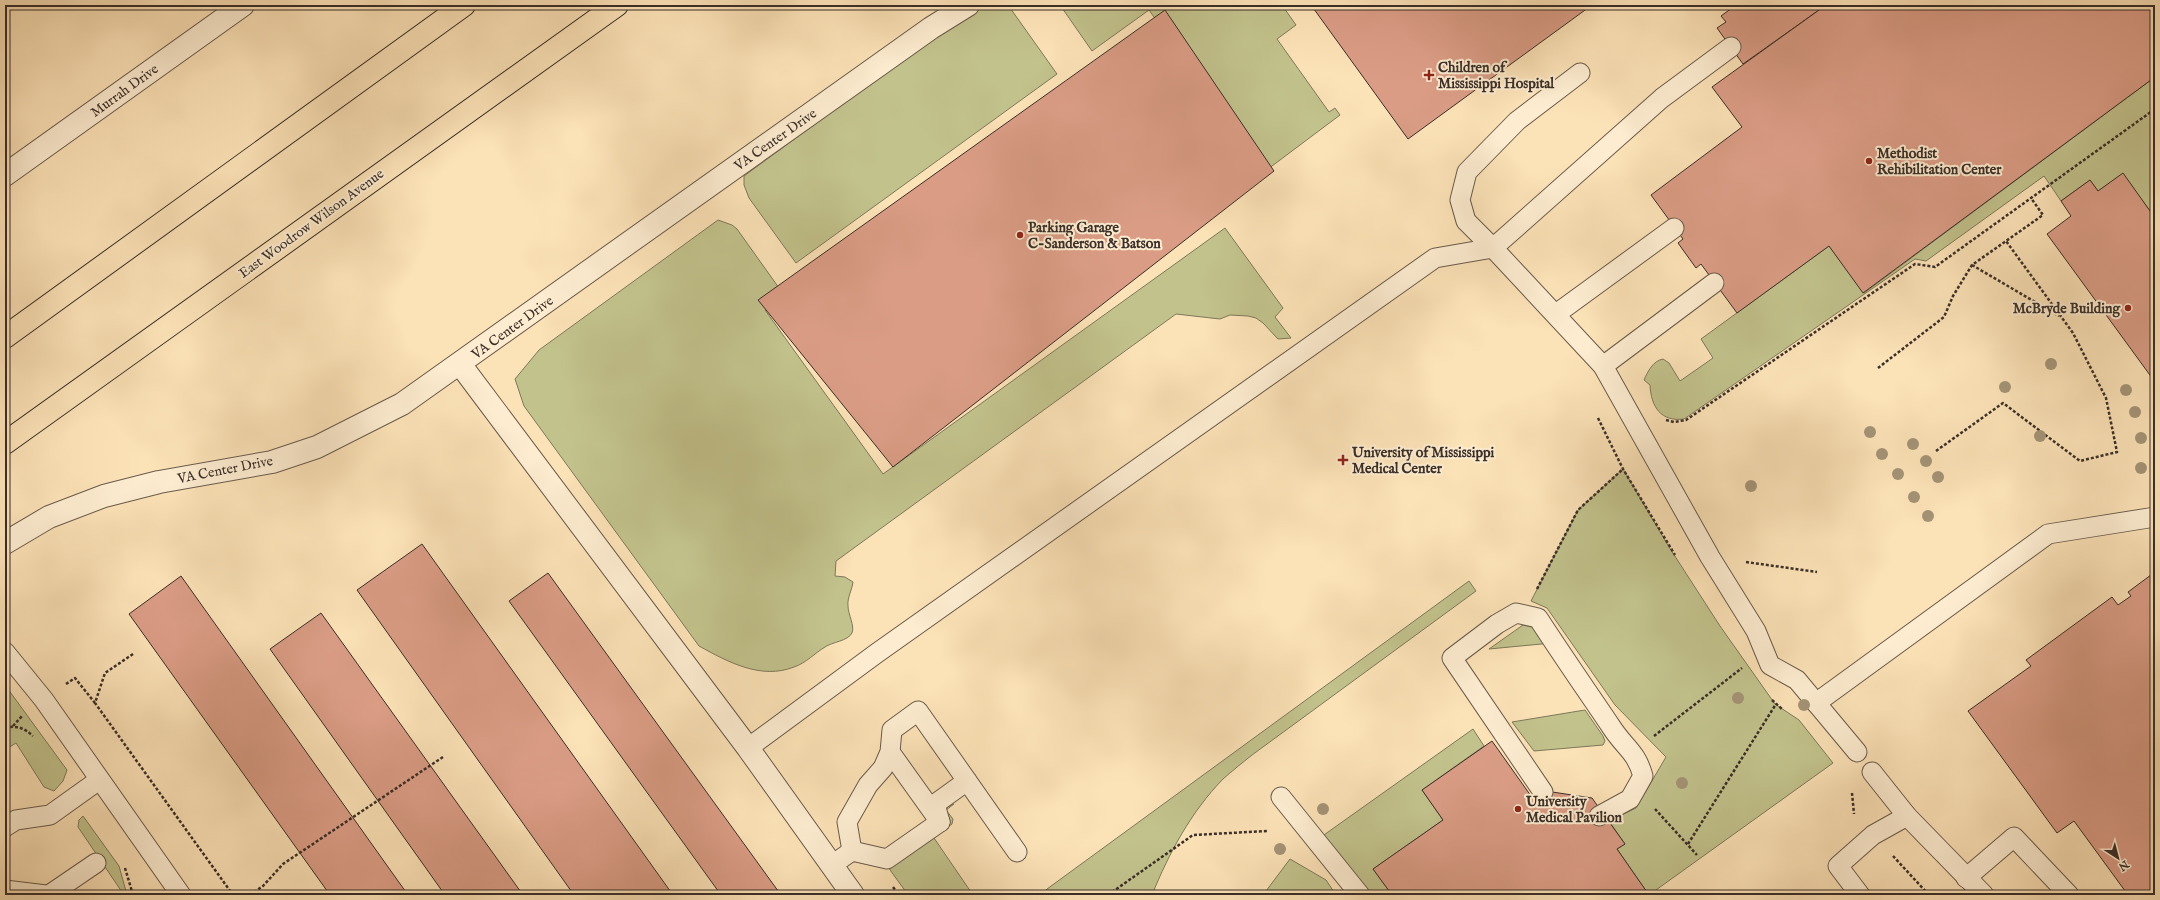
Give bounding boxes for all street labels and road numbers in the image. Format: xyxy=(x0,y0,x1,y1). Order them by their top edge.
street label: Murrah Drive xyxy=(87,60,163,122)
street label: VA Center Drive xyxy=(730,104,821,176)
street label: East Woodrow Wilson Avenue xyxy=(235,165,388,283)
street label: VA Center Drive xyxy=(467,292,558,364)
street label: VA Center Drive xyxy=(175,452,275,488)

